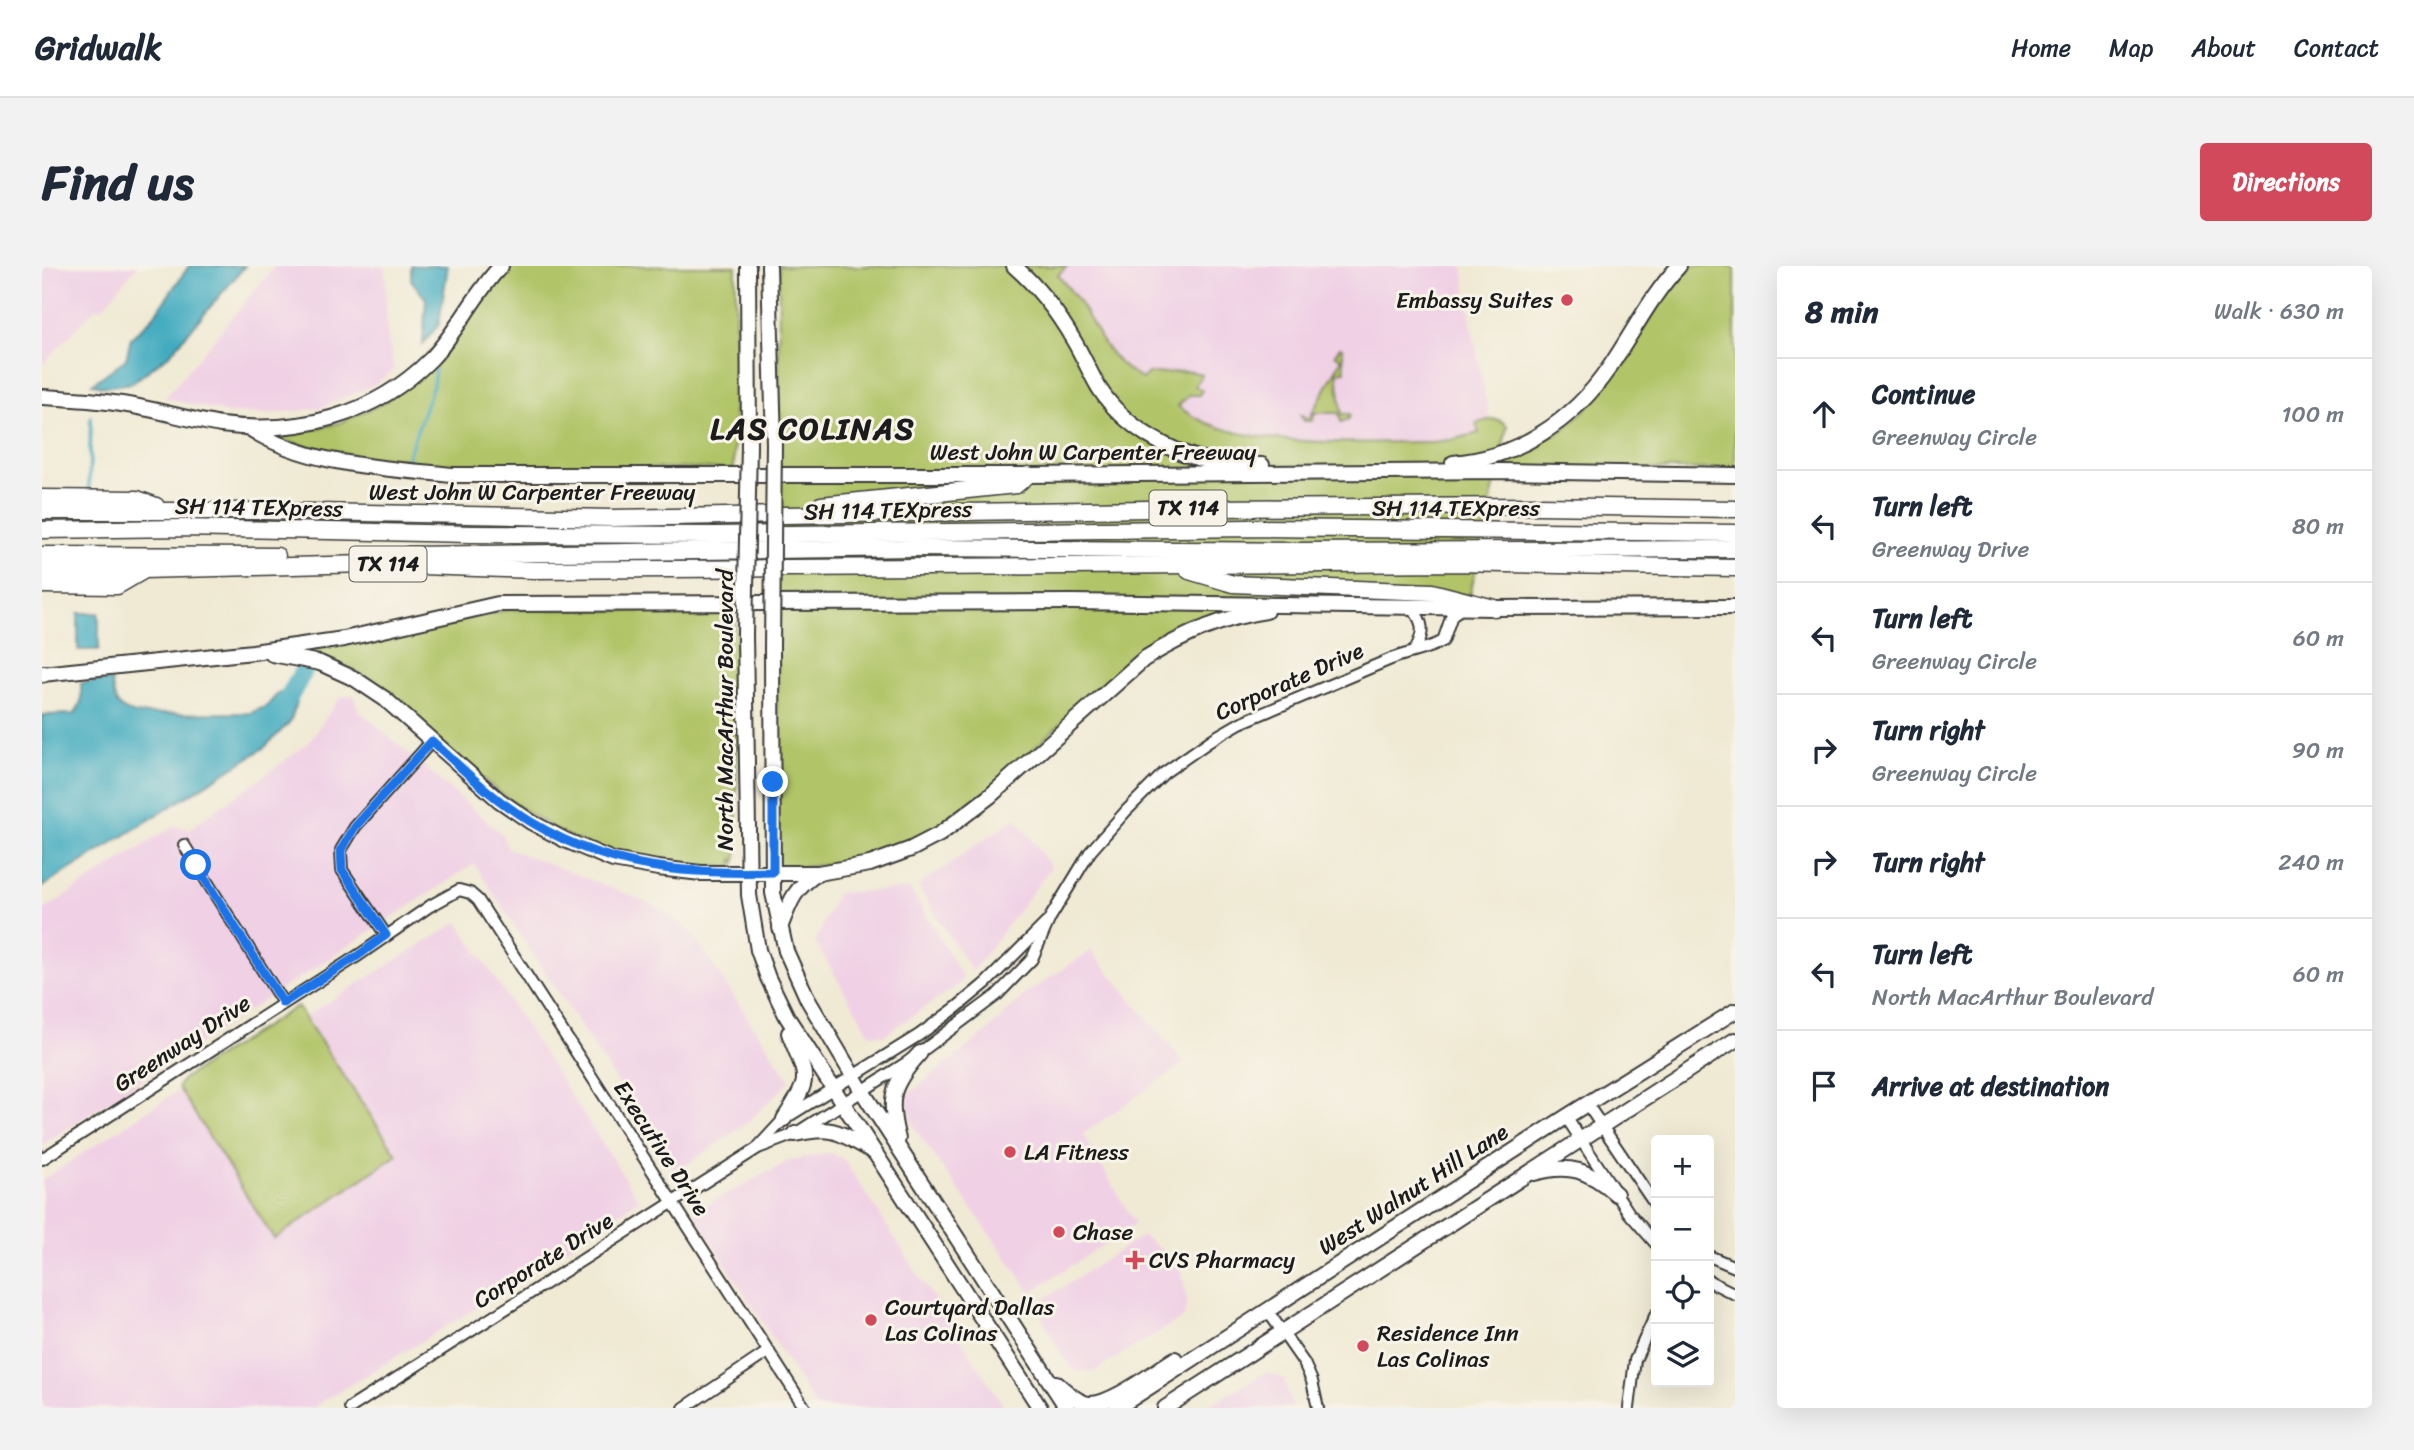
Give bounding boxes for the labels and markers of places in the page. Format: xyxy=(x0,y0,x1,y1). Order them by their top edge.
place label: Embassy Suites xyxy=(1396,280,1553,321)
marker: Embassy Suites xyxy=(1559,292,1575,308)
place label: LA Fitness xyxy=(1024,1132,1129,1173)
marker: LA Fitness xyxy=(1002,1144,1018,1160)
place label: Chase xyxy=(1073,1212,1134,1253)
marker: Chase xyxy=(1051,1224,1067,1240)
place label: CVS Pharmacy xyxy=(1149,1240,1295,1281)
marker: CVS Pharmacy xyxy=(1127,1252,1143,1268)
place label: Courtyard Dallas Las Colinas xyxy=(885,1287,1055,1354)
marker: Courtyard Dallas Las Colinas xyxy=(863,1312,879,1328)
place label: Residence Inn Las Colinas xyxy=(1377,1313,1519,1380)
marker: Residence Inn Las Colinas xyxy=(1355,1338,1371,1354)

